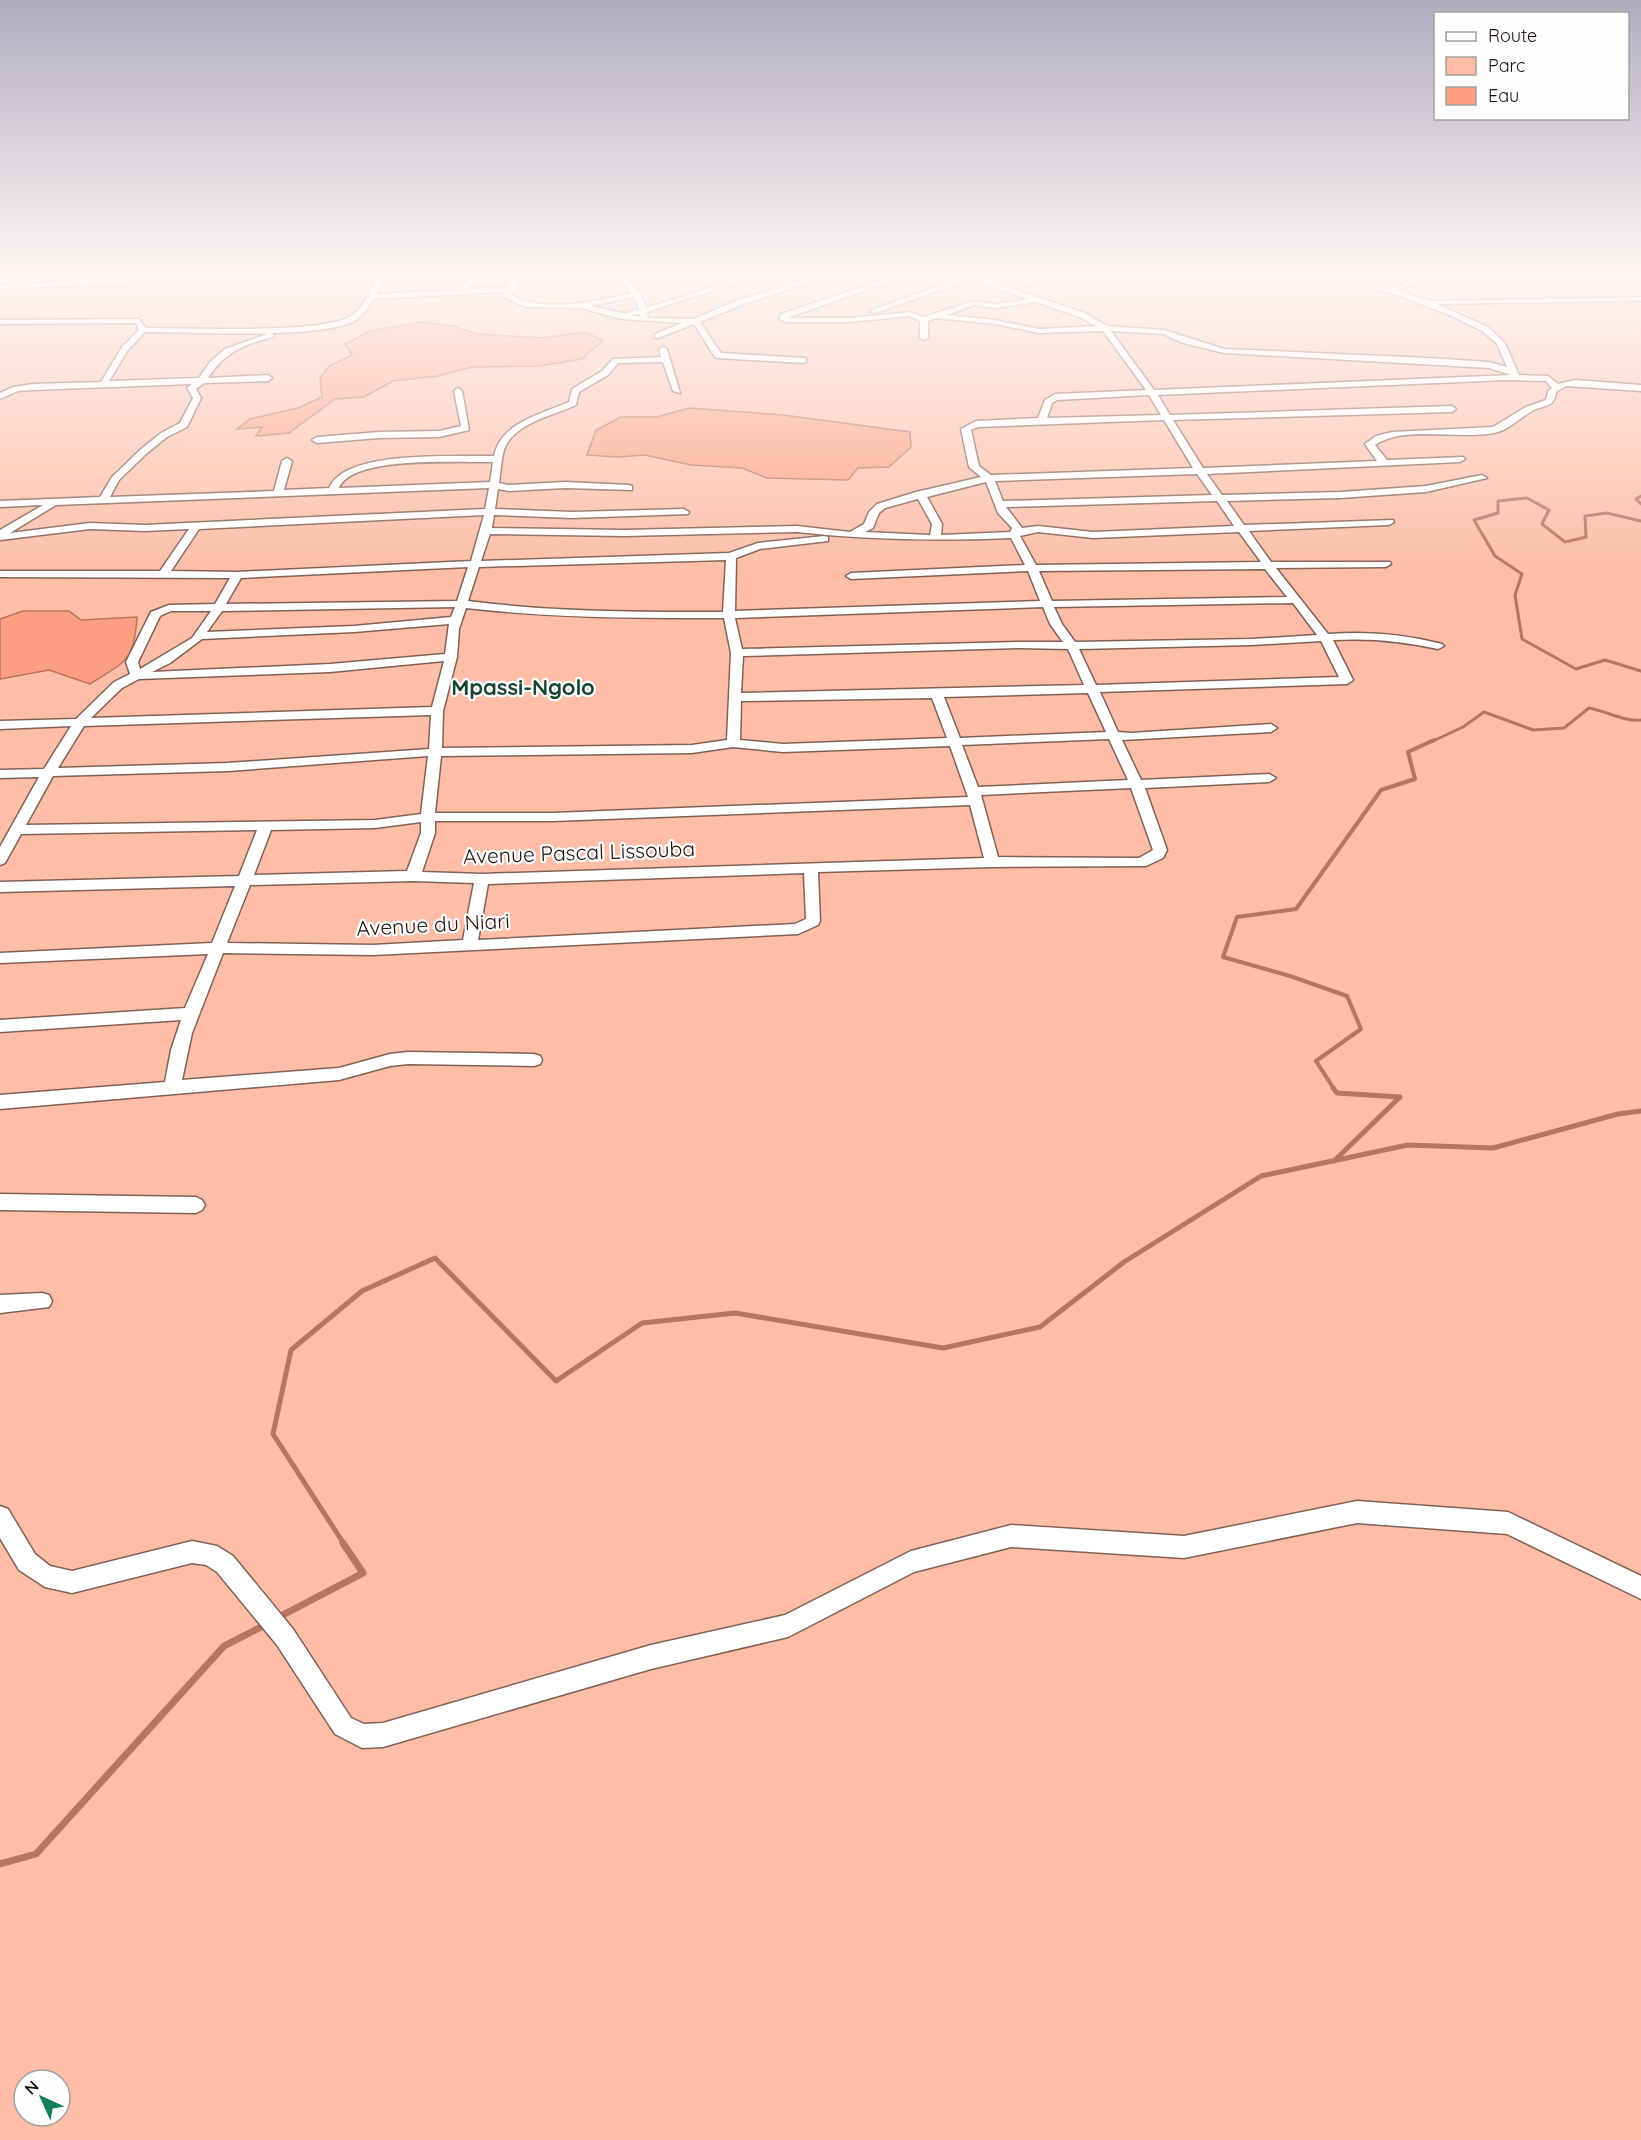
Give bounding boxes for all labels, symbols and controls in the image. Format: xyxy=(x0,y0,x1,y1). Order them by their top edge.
legend xyxy=(1434,12,1629,120)
text: Route xyxy=(1488,24,1537,47)
text: Parc xyxy=(1488,54,1525,77)
text: Eau xyxy=(1488,84,1519,107)
district label: Mpassi-Ngolo xyxy=(451,673,595,701)
street label: Avenue Pascal Lissouba xyxy=(463,835,695,869)
street label: Avenue du Niari xyxy=(356,907,510,941)
north arrow xyxy=(12,2068,72,2128)
text: N xyxy=(20,2076,43,2099)

